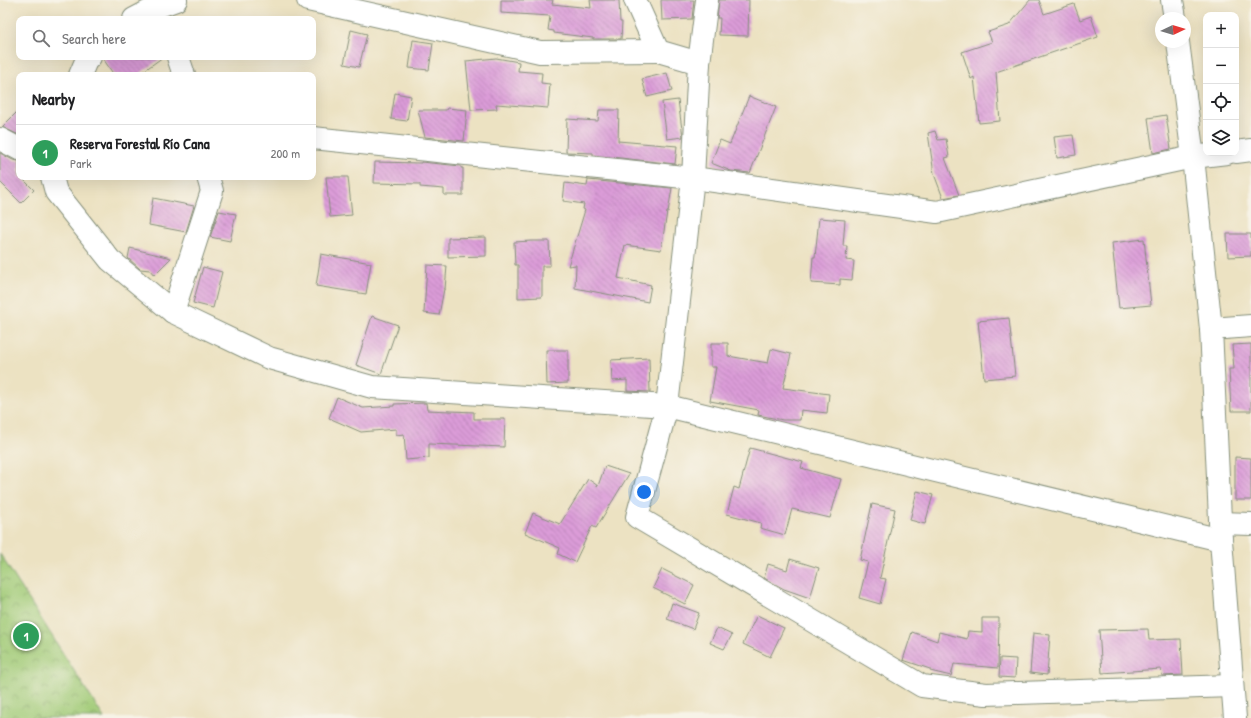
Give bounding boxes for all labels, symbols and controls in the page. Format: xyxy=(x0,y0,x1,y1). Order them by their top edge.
north arrow xyxy=(1155,12,1191,48)
map controls xyxy=(1203,12,1239,156)
button: + xyxy=(1203,12,1239,48)
search box xyxy=(16,16,316,60)
icon: search xyxy=(30,27,52,49)
text: Search here xyxy=(62,28,126,49)
button: − xyxy=(1203,48,1239,84)
button: locate xyxy=(1203,84,1239,120)
text: Nearby xyxy=(32,87,75,110)
button: layers xyxy=(1203,120,1239,156)
text: Reserva Forestal Río Cana xyxy=(70,133,210,154)
text: 1 xyxy=(43,144,47,162)
text: 200 m xyxy=(270,144,300,162)
text: Park xyxy=(70,154,92,172)
your location xyxy=(634,482,654,502)
pin: 1 xyxy=(13,621,39,651)

